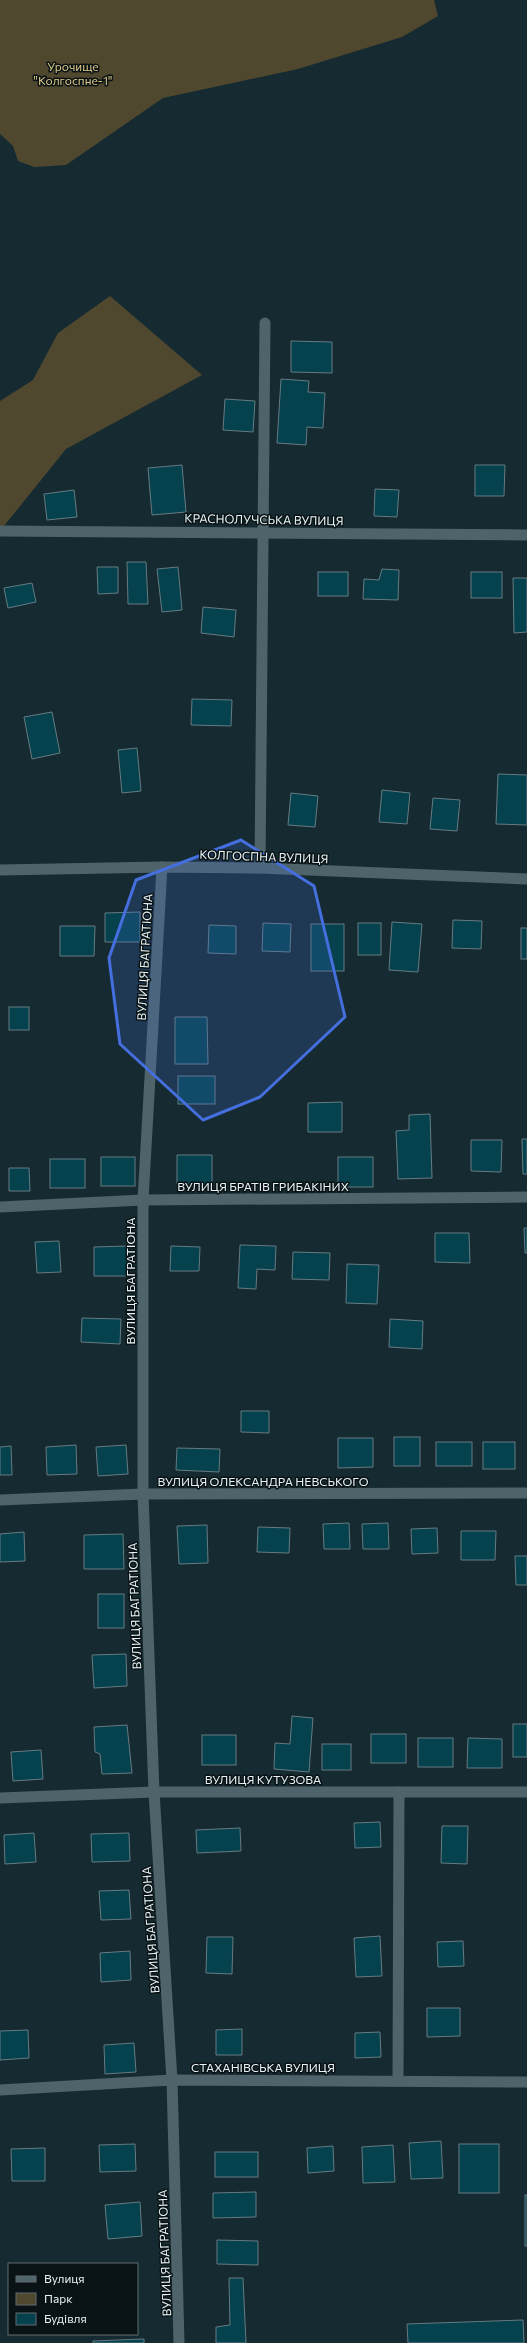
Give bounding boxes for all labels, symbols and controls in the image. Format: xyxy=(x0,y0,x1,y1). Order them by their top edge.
park label: Урочище "Колгоспне-1" xyxy=(33,59,113,87)
street label: КРАСНОЛУЧСЬКА ВУЛИЦЯ xyxy=(184,511,344,527)
street label: КОЛГОСПНА ВУЛИЦЯ xyxy=(199,847,329,865)
street label: ВУЛИЦЯ БАГРАТІОНА xyxy=(134,893,154,1021)
street label: ВУЛИЦЯ БРАТІВ ГРИБАКІНИХ xyxy=(177,1179,349,1193)
street label: ВУЛИЦЯ БАГРАТІОНА xyxy=(123,1218,137,1344)
street label: ВУЛИЦЯ ОЛЕКСАНДРА НЕВСЬКОГО xyxy=(157,1474,369,1488)
street label: ВУЛИЦЯ БАГРАТІОНА xyxy=(125,1542,143,1670)
street label: ВУЛИЦЯ КУТУЗОВА xyxy=(205,1772,321,1786)
street label: ВУЛИЦЯ БАГРАТІОНА xyxy=(139,1866,161,1994)
street label: СТАХАНІВСЬКА ВУЛИЦЯ xyxy=(191,2060,335,2074)
street label: ВУЛИЦЯ БАГРАТІОНА xyxy=(155,2189,173,2317)
legend xyxy=(8,2263,138,2335)
text: Вулиця xyxy=(44,2271,85,2285)
text: Парк xyxy=(44,2291,73,2305)
text: Будівля xyxy=(44,2311,87,2325)

